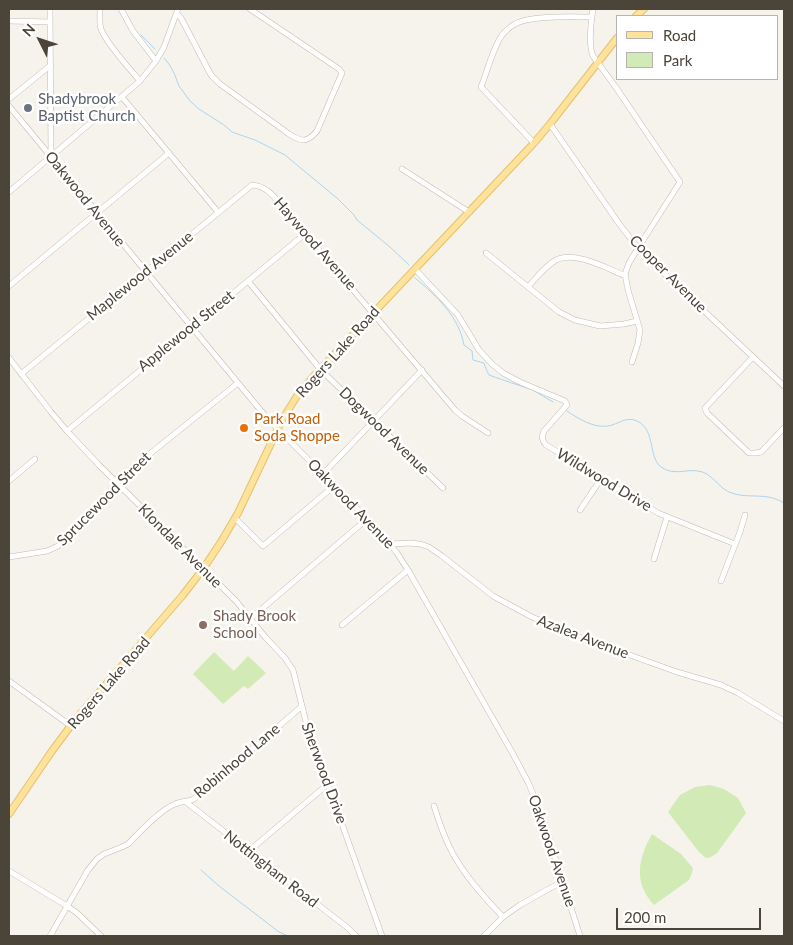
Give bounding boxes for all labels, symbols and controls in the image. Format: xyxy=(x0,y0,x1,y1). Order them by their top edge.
north arrow xyxy=(15,15,65,65)
legend xyxy=(616,15,778,80)
text: N xyxy=(18,20,38,39)
text: Road xyxy=(663,26,696,44)
text: Park xyxy=(663,51,692,69)
place label: Shadybrook Baptist Church xyxy=(38,90,136,125)
marker: Shadybrook Baptist Church xyxy=(22,102,34,114)
street label: Oakwood Avenue xyxy=(41,148,129,250)
street label: Haywood Avenue xyxy=(270,194,360,294)
street label: Maplewood Avenue xyxy=(83,228,197,324)
street label: Cooper Avenue xyxy=(626,232,710,316)
street label: Applewood Street xyxy=(134,287,238,375)
street label: Rogers Lake Road xyxy=(292,303,384,401)
street label: Dogwood Avenue xyxy=(335,383,433,479)
place label: Park Road Soda Shoppe xyxy=(254,410,340,445)
marker: Park Road Soda Shoppe xyxy=(238,422,250,434)
street label: Wildwood Drive xyxy=(553,445,655,515)
street label: Sprucewood Street xyxy=(53,448,155,550)
street label: Oakwood Avenue xyxy=(304,455,398,553)
street label: Klondale Avenue xyxy=(134,500,226,592)
place label: Shady Brook School xyxy=(213,607,296,642)
street label: Azalea Avenue xyxy=(535,611,631,663)
marker: Shady Brook School xyxy=(197,619,209,631)
street label: Rogers Lake Road xyxy=(64,633,154,733)
street label: Robinhood Lane xyxy=(190,720,284,802)
street label: Sherwood Drive xyxy=(297,720,351,826)
street label: Oakwood Avenue xyxy=(524,793,580,909)
street label: Nottingham Road xyxy=(220,827,322,911)
scale bar xyxy=(618,898,763,930)
text: 200 m xyxy=(624,908,666,926)

